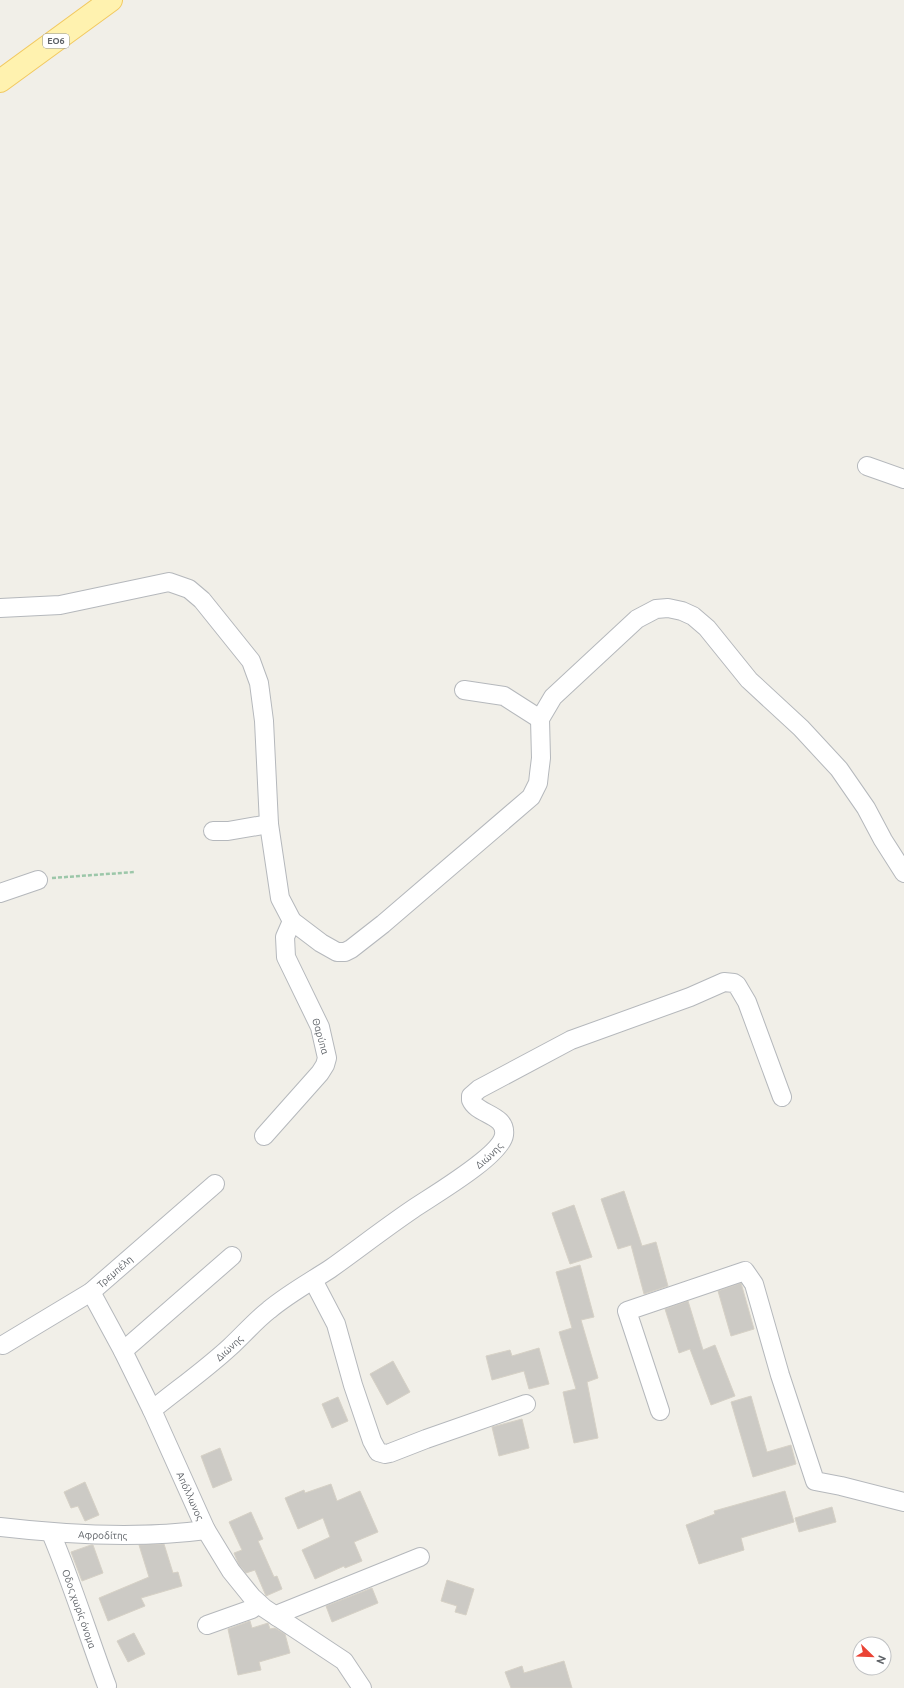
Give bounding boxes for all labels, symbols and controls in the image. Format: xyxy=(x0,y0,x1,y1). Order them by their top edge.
road number: ΕΟ6 xyxy=(43,34,69,48)
street label: Θαρύπα xyxy=(310,1017,331,1055)
street label: Διώνης xyxy=(473,1140,505,1171)
street label: Τρεμπέλη xyxy=(95,1254,135,1290)
street label: Διώνης xyxy=(214,1333,245,1363)
street label: Απόλλωνος xyxy=(175,1470,206,1522)
street label: Αφροδίτης xyxy=(78,1529,128,1541)
street label: Οδος χωρίς όνομα xyxy=(60,1568,98,1650)
north arrow xyxy=(852,1636,892,1676)
text: N xyxy=(874,1654,888,1666)

